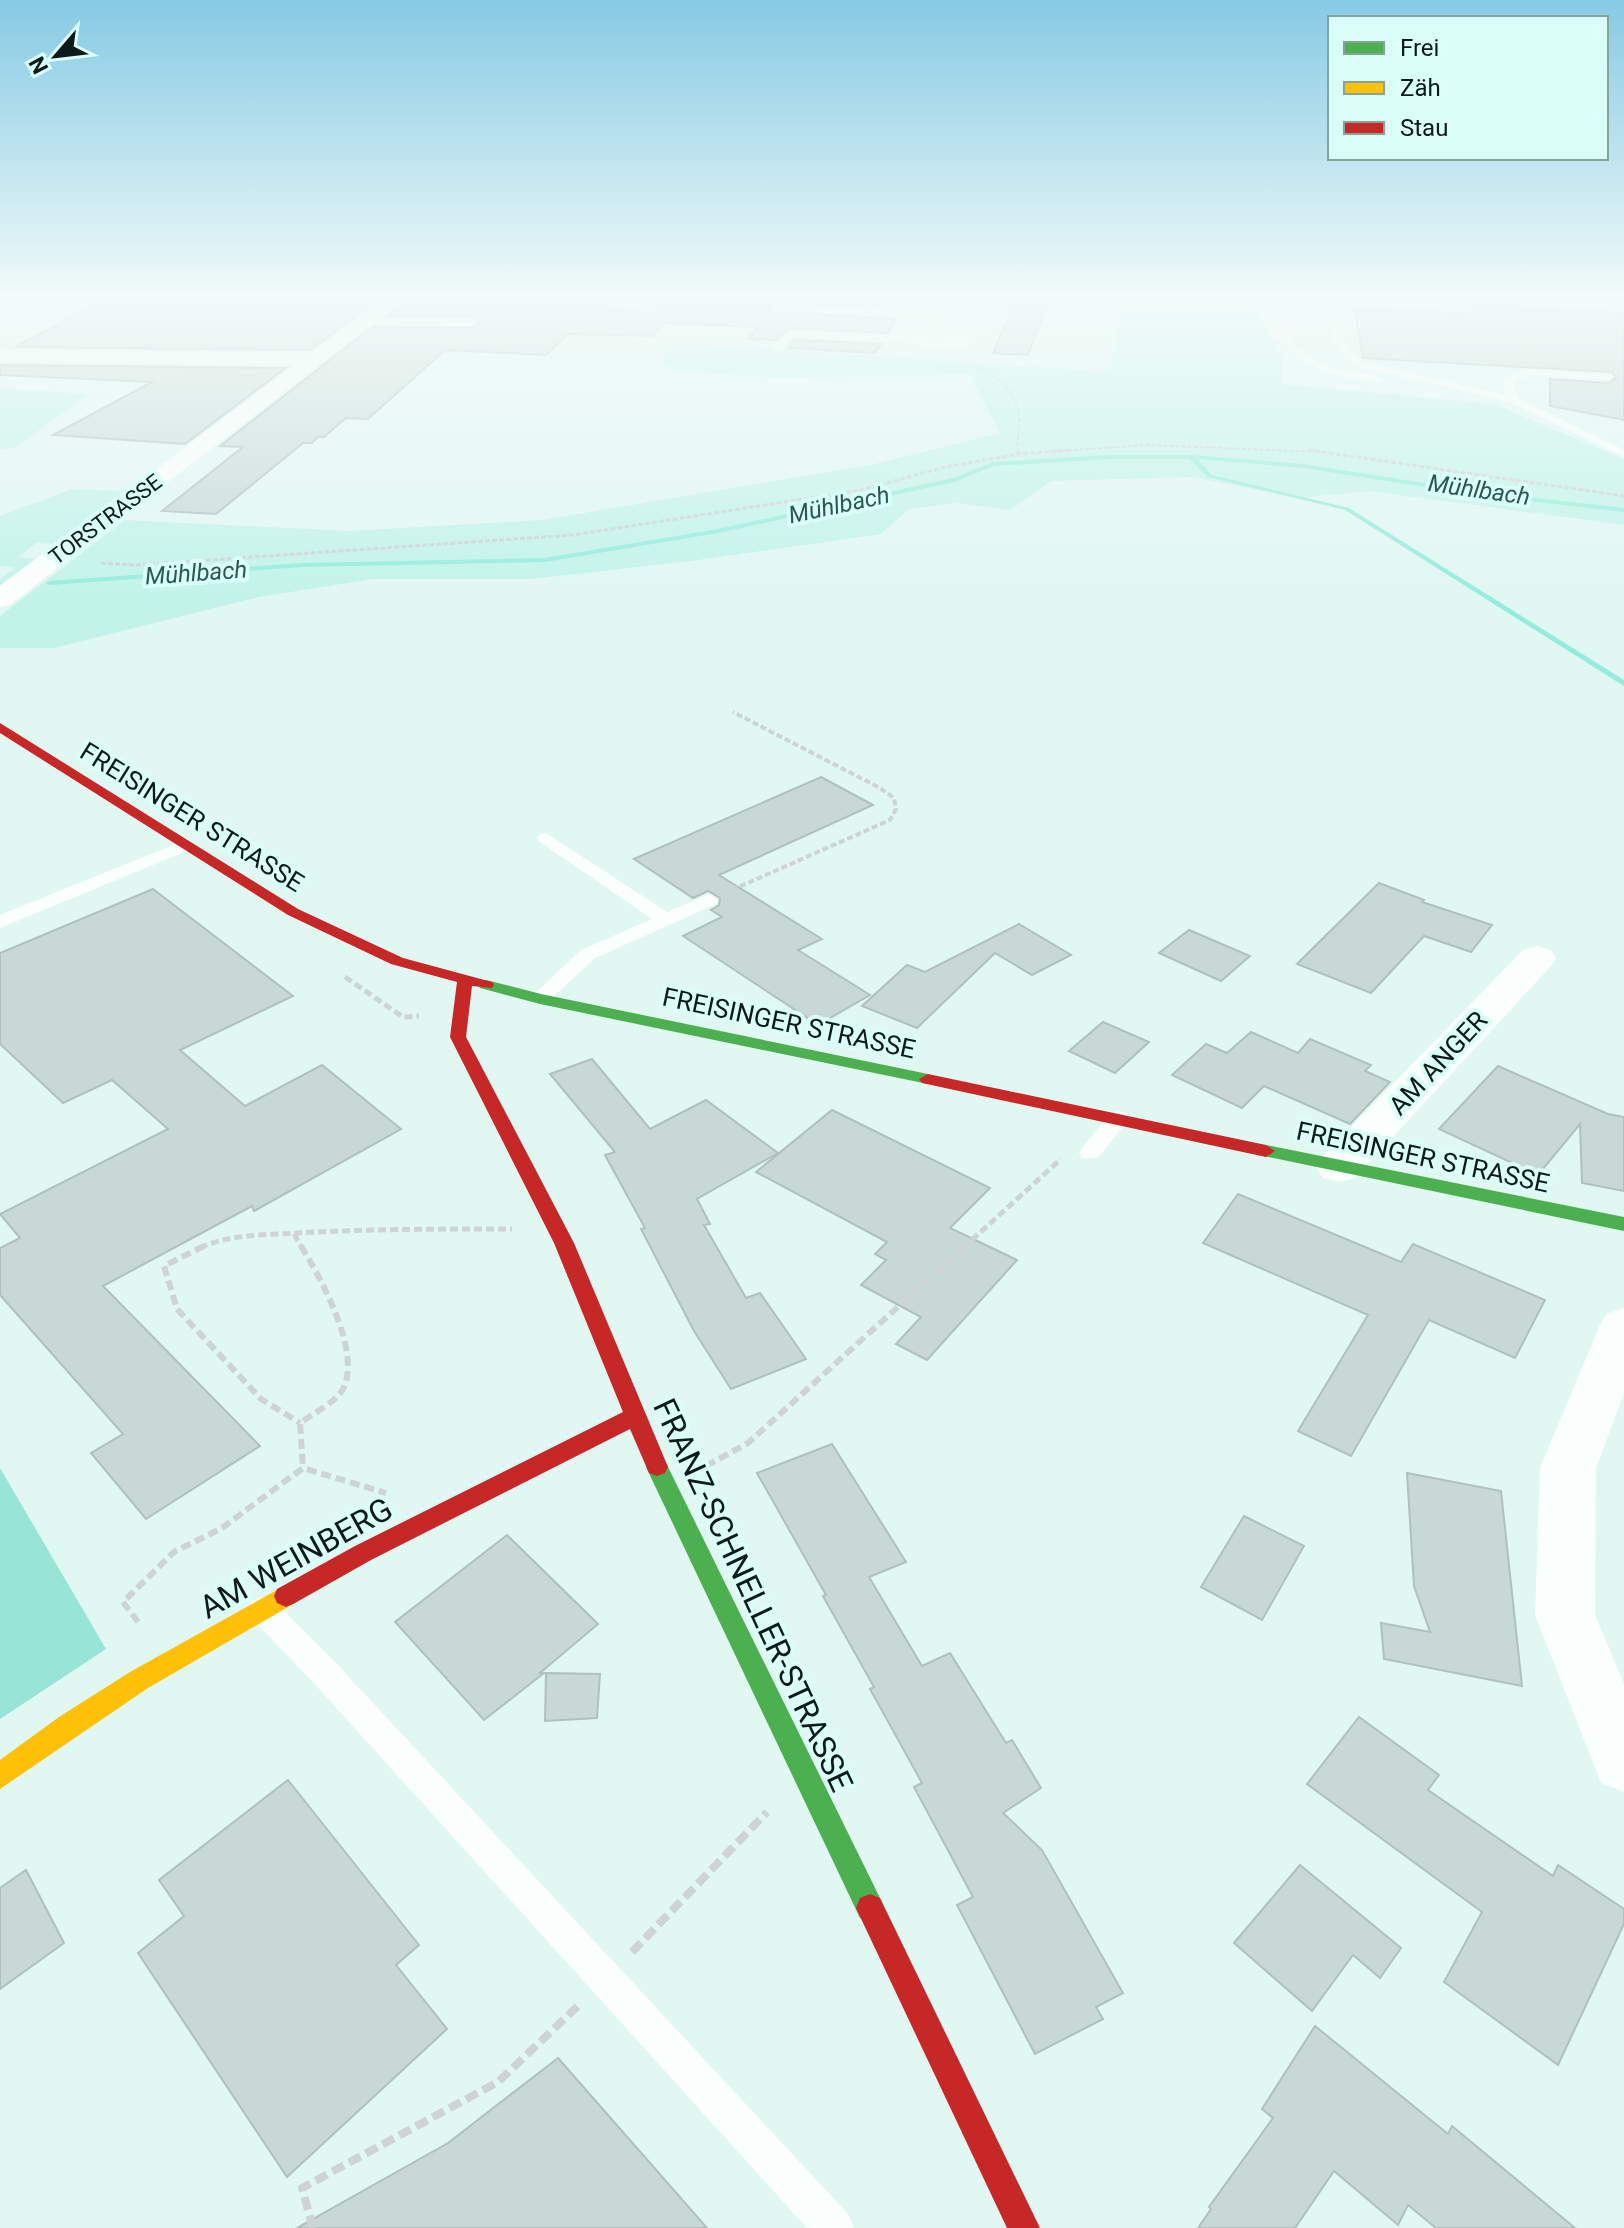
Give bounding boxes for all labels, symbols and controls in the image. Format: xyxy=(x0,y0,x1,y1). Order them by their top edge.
north arrow xyxy=(16,16,96,96)
legend xyxy=(1328,16,1608,160)
text: Frei xyxy=(1400,34,1439,62)
text: N xyxy=(24,52,53,78)
text: Zäh xyxy=(1400,74,1441,102)
text: Stau xyxy=(1400,114,1448,142)
street label: TORSTRASSE xyxy=(44,469,166,570)
water label: Mühlbach xyxy=(1426,469,1532,511)
water label: Mühlbach xyxy=(786,481,892,529)
water label: Mühlbach xyxy=(144,555,248,591)
street label: FREISINGER STRASSE xyxy=(75,736,309,898)
street label: FREISINGER STRASSE xyxy=(660,982,918,1064)
street label: AM ANGER xyxy=(1383,1005,1493,1121)
street label: FREISINGER STRASSE xyxy=(1294,1116,1552,1198)
street label: FRANZ-SCHNELLER-STRASSE xyxy=(645,1393,861,1797)
street label: AM WEINBERG xyxy=(193,1489,399,1627)

